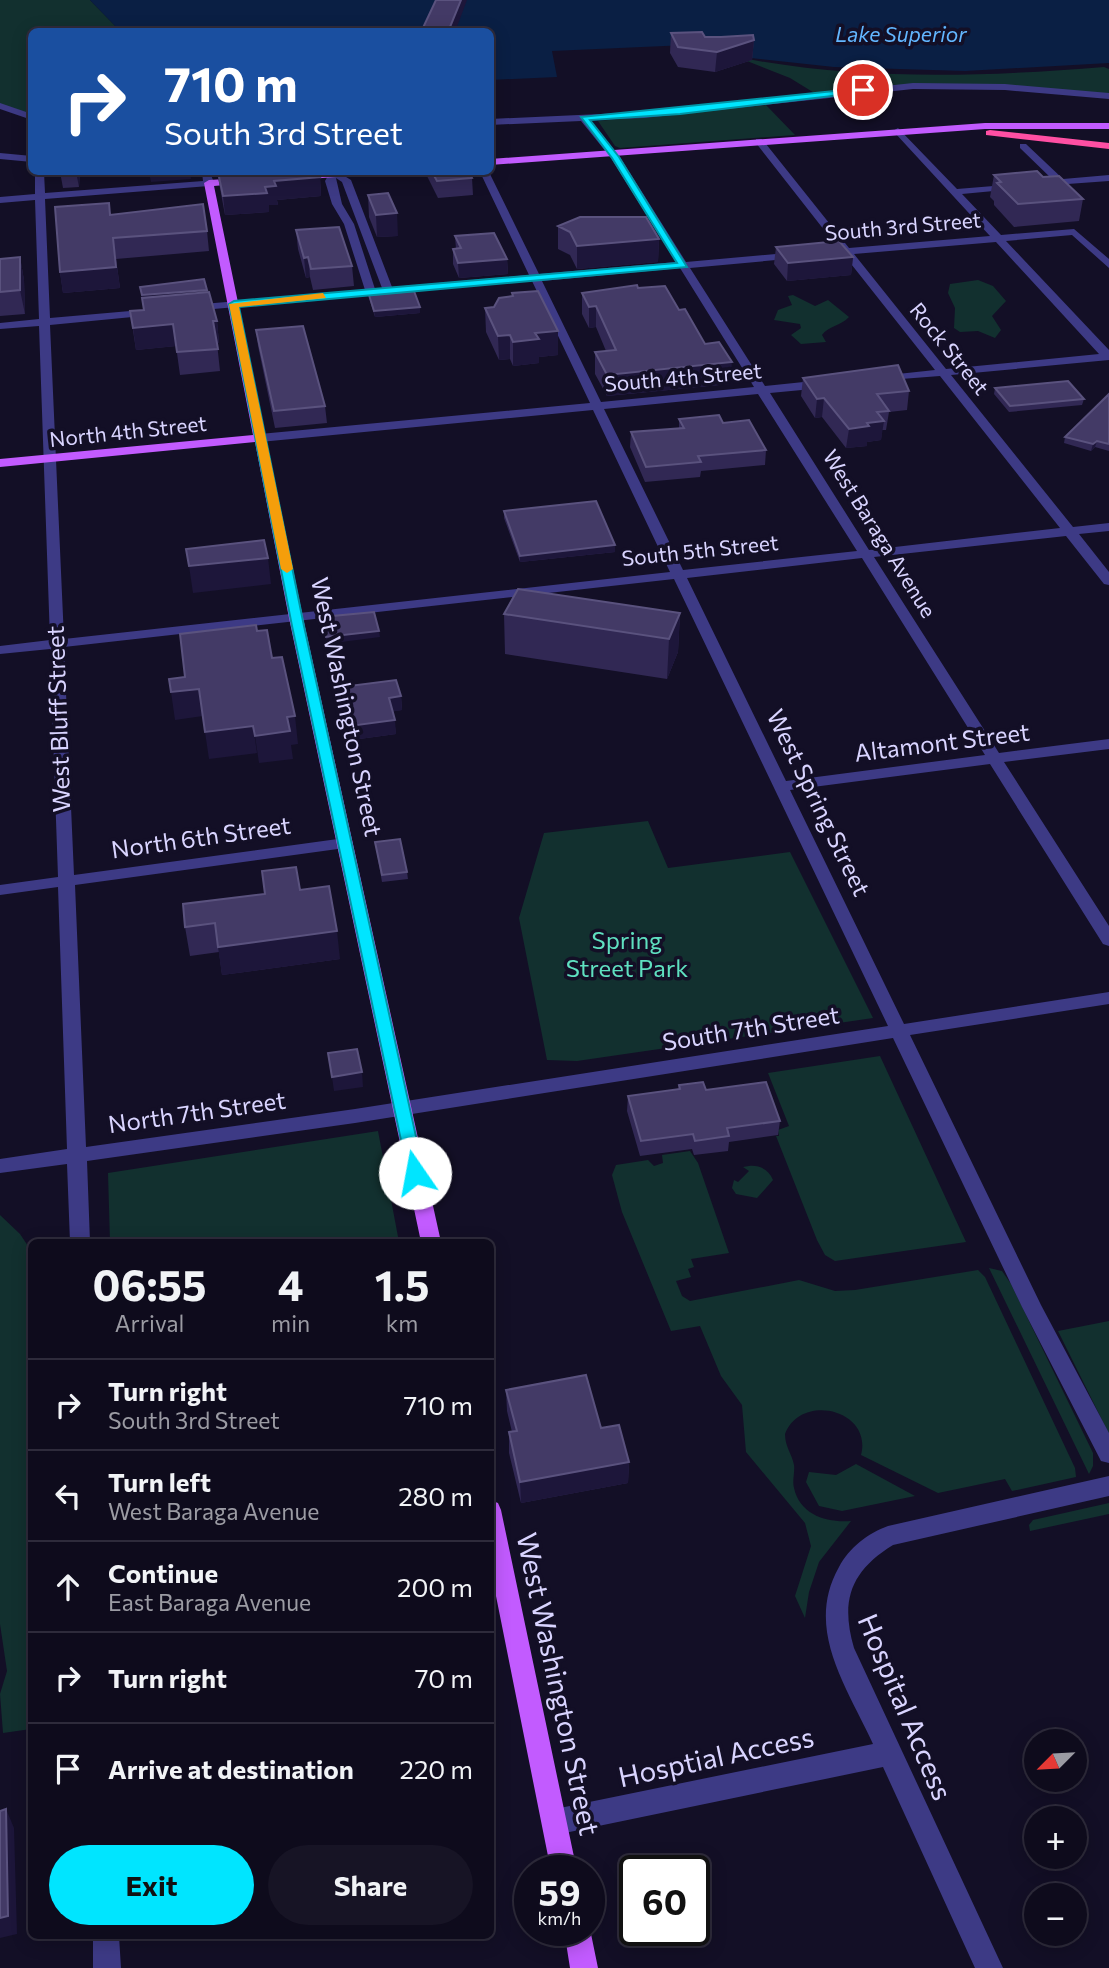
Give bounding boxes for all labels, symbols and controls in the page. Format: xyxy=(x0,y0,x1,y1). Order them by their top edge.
water label: Lake Superior xyxy=(835,21,967,46)
text: 710 m xyxy=(164,52,298,112)
icon: right xyxy=(49,56,140,147)
pin xyxy=(833,60,893,120)
icon: arrive xyxy=(844,71,882,109)
text: South 3rd Street xyxy=(164,112,403,152)
street label: South 3rd Street xyxy=(824,206,982,245)
street label: Rock Street xyxy=(905,297,995,399)
street label: South 4th Street xyxy=(603,357,763,396)
street label: North 4th Street xyxy=(48,410,208,451)
street label: West Baraga Avenue xyxy=(819,445,942,622)
street label: South 5th Street xyxy=(620,529,779,570)
street label: West Washington Street xyxy=(306,574,389,839)
street label: West Bluff Street xyxy=(40,625,75,813)
street label: West Spring Street xyxy=(762,704,877,901)
street label: Altamont Street xyxy=(853,716,1031,767)
street label: North 6th Street xyxy=(109,810,292,863)
park label: Spring Street Park xyxy=(566,925,688,982)
street label: South 7th Street xyxy=(660,999,841,1056)
street label: North 7th Street xyxy=(106,1085,288,1138)
position arrow xyxy=(378,1136,452,1210)
text: 06:55 xyxy=(93,1258,206,1310)
text: 4 xyxy=(278,1258,304,1310)
text: 1.5 xyxy=(375,1258,429,1310)
text: Arrival xyxy=(115,1309,184,1337)
text: min xyxy=(271,1309,310,1337)
text: km xyxy=(386,1309,418,1337)
text: Turn right xyxy=(108,1375,227,1406)
icon: right xyxy=(49,1386,87,1424)
text: 710 m xyxy=(404,1389,473,1420)
text: South 3rd Street xyxy=(108,1406,280,1434)
text: Turn left xyxy=(108,1466,211,1497)
icon: left xyxy=(49,1477,87,1515)
text: 280 m xyxy=(398,1480,473,1511)
text: West Baraga Avenue xyxy=(108,1497,319,1525)
street label: West Washington Street xyxy=(510,1529,608,1838)
text: Continue xyxy=(108,1557,218,1588)
icon: ahead xyxy=(49,1568,87,1606)
text: 200 m xyxy=(397,1571,473,1602)
text: East Baraga Avenue xyxy=(108,1588,311,1616)
street label: Hospital Access xyxy=(851,1608,960,1805)
icon: right xyxy=(49,1659,87,1697)
text: Turn right xyxy=(108,1662,227,1693)
text: 70 m xyxy=(415,1662,473,1693)
street label: Hosptial Access xyxy=(615,1719,817,1793)
north arrow xyxy=(1024,1729,1087,1792)
map controls xyxy=(1024,1729,1087,1946)
icon: arrive xyxy=(49,1750,87,1788)
text: Arrive at destination xyxy=(108,1753,354,1784)
text: 220 m xyxy=(400,1753,473,1784)
button: + xyxy=(1024,1806,1087,1869)
button: Exit xyxy=(49,1845,254,1925)
button: Share xyxy=(268,1845,473,1925)
speed limit sign: 60 xyxy=(619,1855,710,1946)
text: 59 xyxy=(538,1870,580,1913)
button: − xyxy=(1024,1883,1087,1946)
text: km/h xyxy=(538,1907,581,1929)

